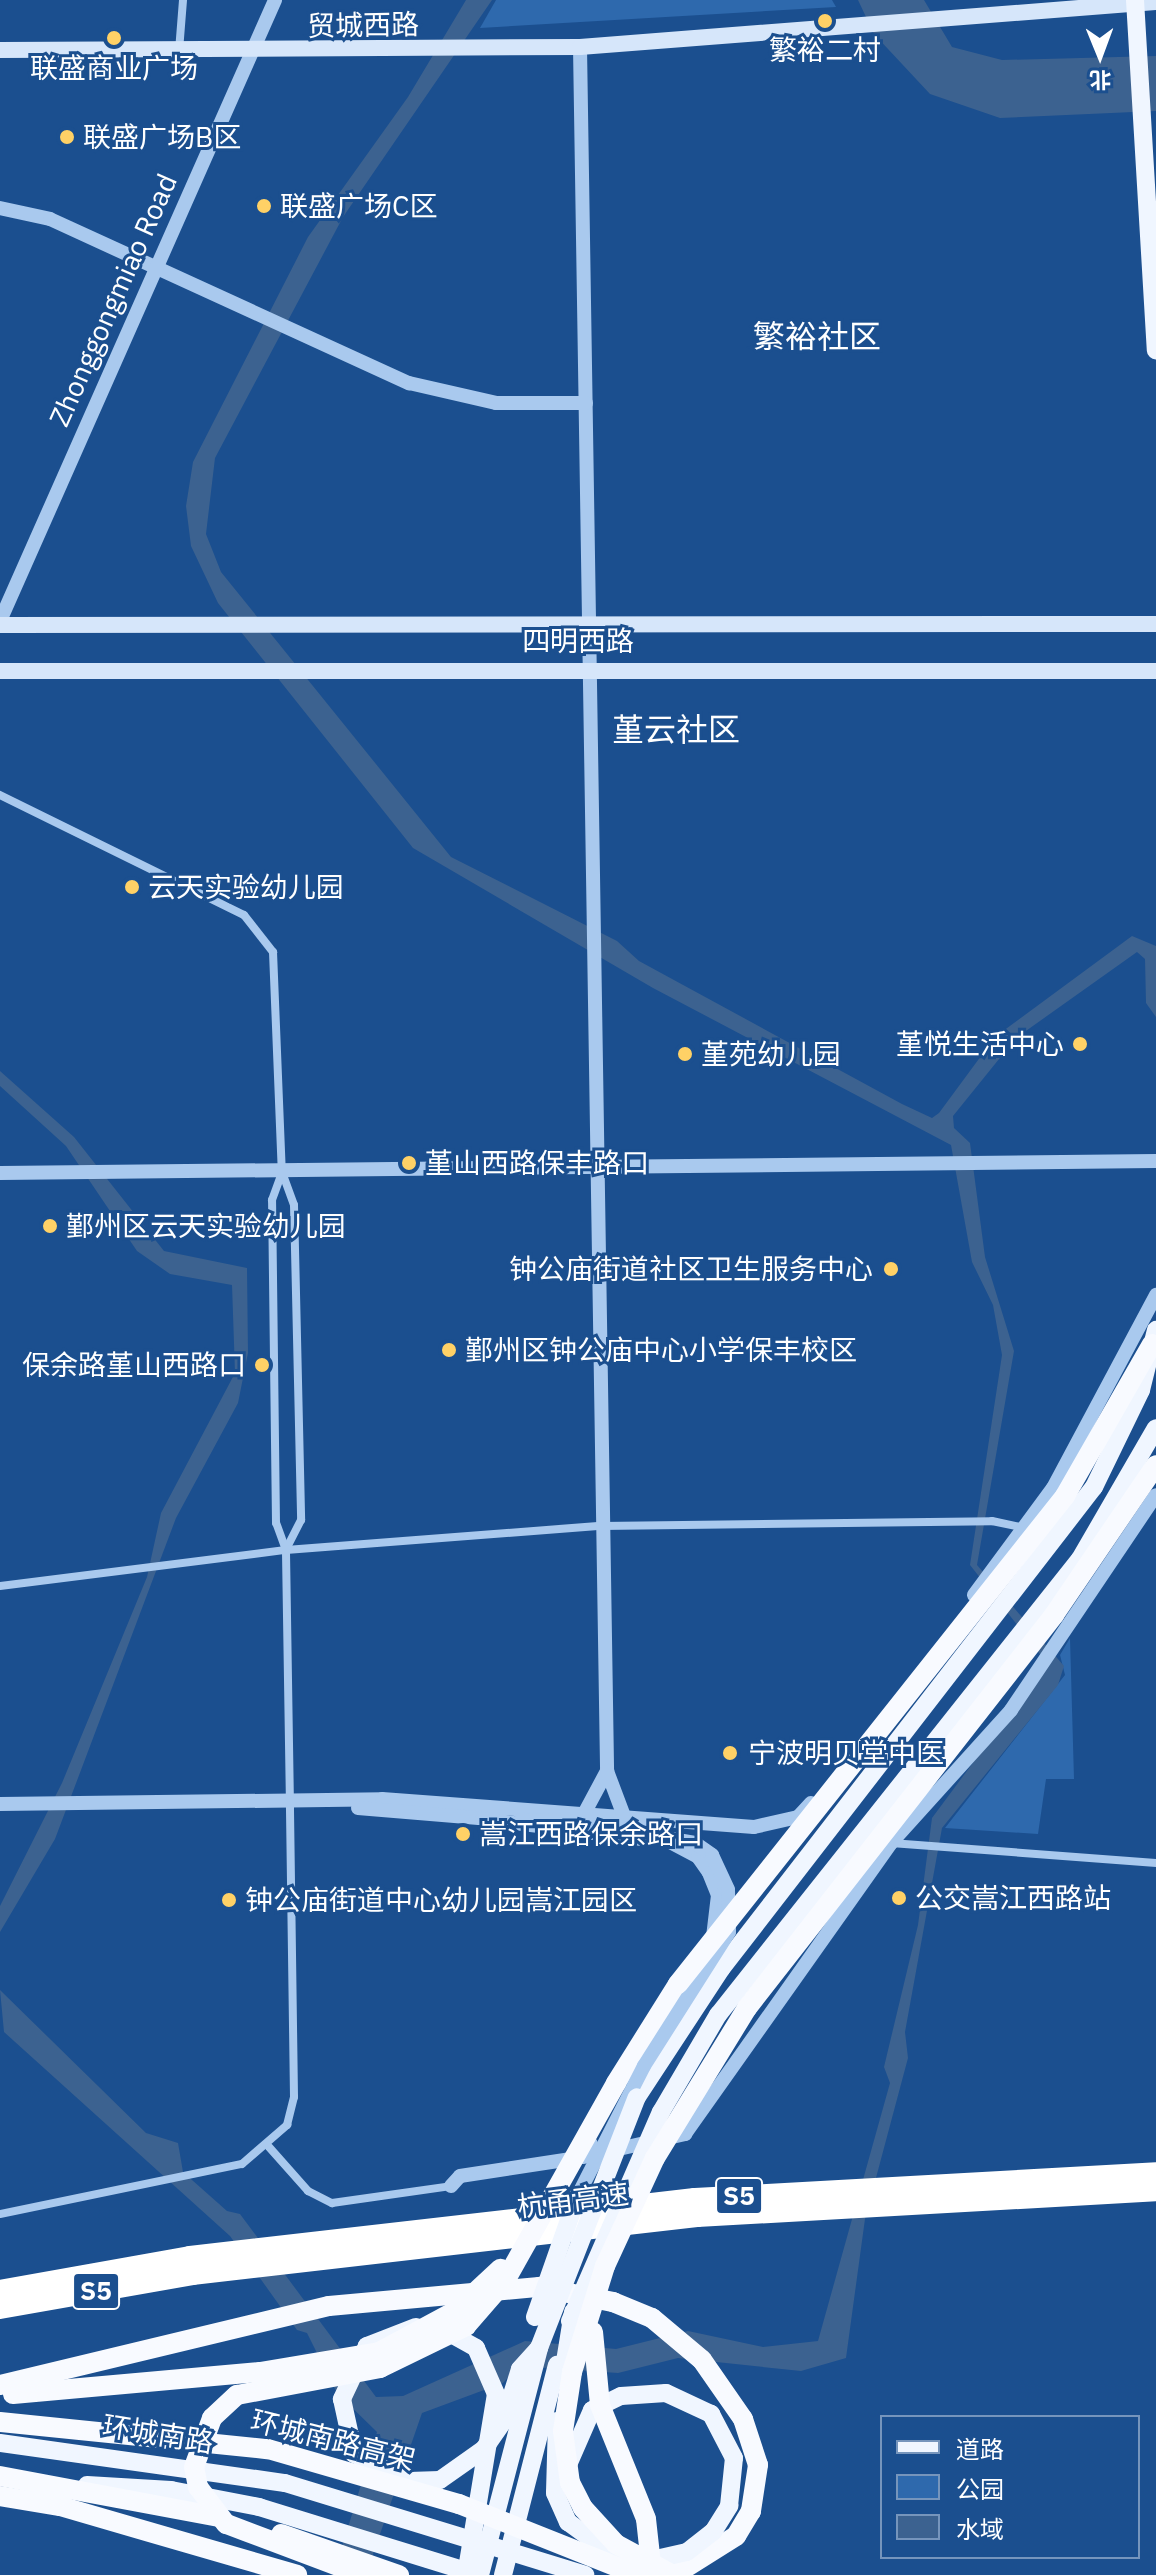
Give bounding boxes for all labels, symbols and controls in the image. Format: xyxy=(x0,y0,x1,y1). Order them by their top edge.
street label: 贸城西路 xyxy=(307,7,419,43)
marker: 繁裕二村 xyxy=(816,12,834,30)
north arrow xyxy=(1060,16,1140,96)
marker: 联盛商业广场 xyxy=(105,29,123,47)
place label: 繁裕二村 xyxy=(769,33,881,67)
place label: 联盛商业广场 xyxy=(30,51,198,85)
text: 北 xyxy=(1089,66,1112,95)
place label: 联盛广场B区 xyxy=(83,120,241,154)
marker: 联盛广场B区 xyxy=(58,128,76,146)
street label: Zhonggongmiao Road xyxy=(42,169,184,431)
place label: 联盛广场C区 xyxy=(280,189,437,223)
marker: 联盛广场C区 xyxy=(255,197,273,215)
district label: 繁裕社区 xyxy=(753,317,881,355)
street label: 四明西路 xyxy=(522,624,634,658)
district label: 堇云社区 xyxy=(612,710,740,748)
place label: 云天实验幼儿园 xyxy=(148,870,344,904)
marker: 云天实验幼儿园 xyxy=(123,878,141,896)
place label: 堇悦生活中心 xyxy=(896,1027,1064,1061)
marker: 堇悦生活中心 xyxy=(1071,1035,1089,1053)
place label: 堇苑幼儿园 xyxy=(701,1037,841,1071)
marker: 堇苑幼儿园 xyxy=(676,1045,694,1063)
place label: 堇山西路保丰路口 xyxy=(425,1146,649,1180)
marker: 堇山西路保丰路口 xyxy=(400,1154,418,1172)
place label: 鄞州区云天实验幼儿园 xyxy=(66,1209,346,1243)
marker: 鄞州区云天实验幼儿园 xyxy=(41,1217,59,1235)
place label: 钟公庙街道社区卫生服务中心 xyxy=(509,1252,873,1286)
marker: 钟公庙街道社区卫生服务中心 xyxy=(880,1258,902,1280)
place label: 鄞州区钟公庙中心小学保丰校区 xyxy=(465,1333,857,1367)
marker: 鄞州区钟公庙中心小学保丰校区 xyxy=(440,1341,458,1359)
place label: 保余路堇山西路口 xyxy=(22,1348,246,1382)
marker: 保余路堇山西路口 xyxy=(253,1356,271,1374)
place label: 宁波明贝堂中医 xyxy=(748,1736,944,1770)
marker: 宁波明贝堂中医 xyxy=(719,1742,741,1764)
place label: 嵩江西路保余路口 xyxy=(479,1817,703,1851)
marker: 嵩江西路保余路口 xyxy=(454,1825,472,1843)
place label: 公交嵩江西路站 xyxy=(915,1881,1111,1915)
place label: 钟公庙街道中心幼儿园嵩江园区 xyxy=(245,1883,637,1917)
marker: 公交嵩江西路站 xyxy=(890,1889,908,1907)
marker: 钟公庙街道中心幼儿园嵩江园区 xyxy=(220,1891,238,1909)
road number: S5 xyxy=(715,2174,763,2218)
street label: 杭甬高速 xyxy=(515,2177,631,2223)
road number: S5 xyxy=(72,2269,120,2313)
street label: 环城南路高架 xyxy=(247,2403,419,2477)
street label: 环城南路 xyxy=(100,2409,216,2459)
legend xyxy=(880,2415,1140,2559)
text: 道路 xyxy=(956,2433,1004,2465)
text: 公园 xyxy=(956,2473,1004,2505)
text: 水域 xyxy=(956,2513,1004,2545)

